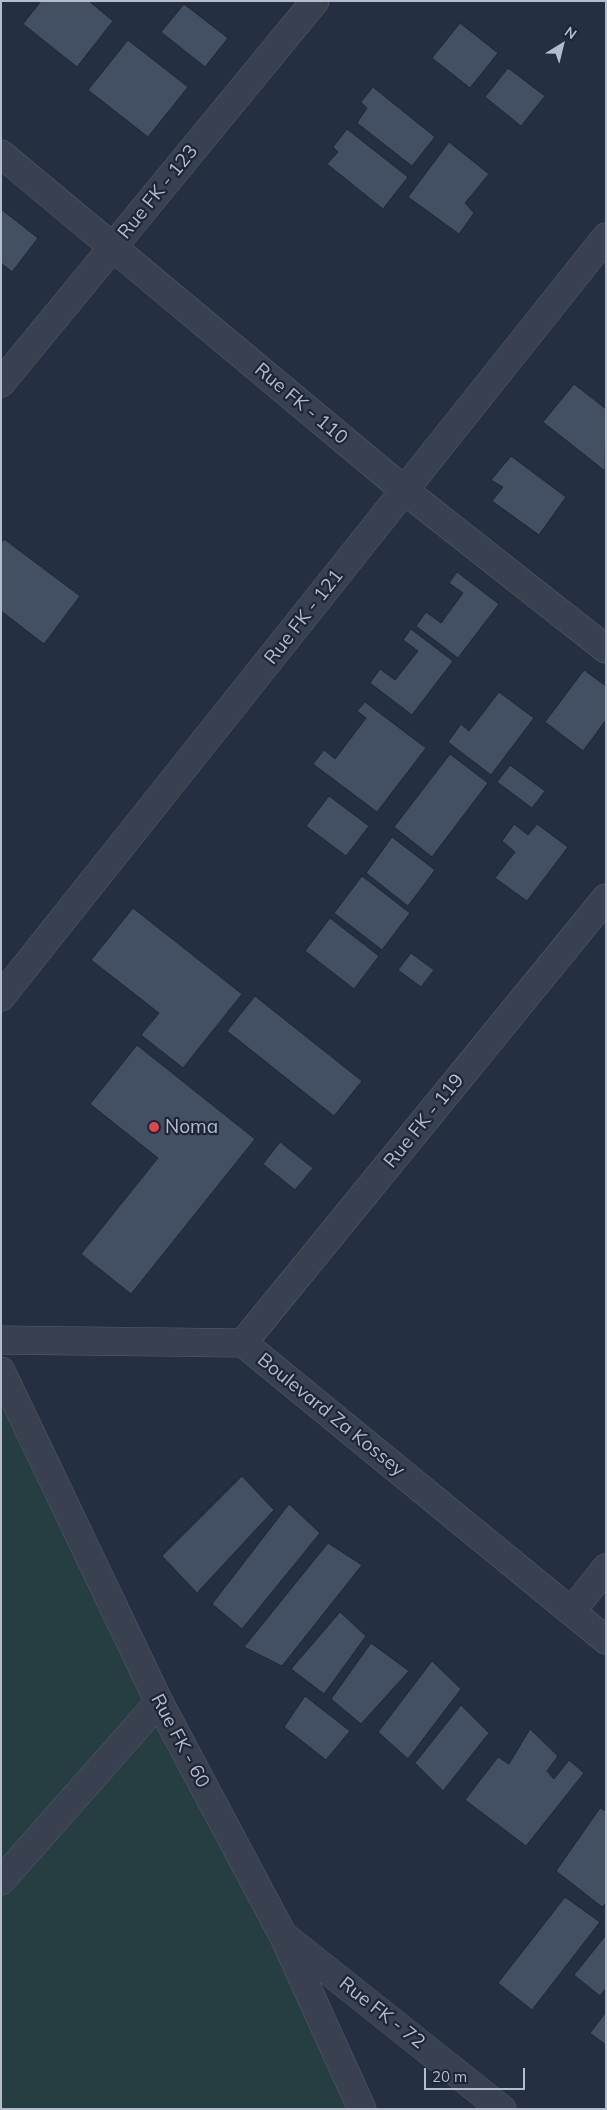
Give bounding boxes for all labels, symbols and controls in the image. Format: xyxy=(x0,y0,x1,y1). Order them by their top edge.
north arrow xyxy=(537,20,587,70)
text: N xyxy=(561,22,580,43)
street label: Rue FK - 123 xyxy=(113,140,203,244)
street label: Rue FK - 110 xyxy=(250,359,352,449)
street label: Rue FK - 121 xyxy=(260,565,348,669)
street label: Rue FK - 119 xyxy=(379,1069,469,1173)
place label: Noma xyxy=(165,1116,218,1138)
marker: Noma xyxy=(147,1120,161,1134)
street label: Boulevard Za Kossey xyxy=(253,1348,409,1482)
street label: Rue FK - 60 xyxy=(146,1690,214,1792)
street label: Rue FK - 72 xyxy=(334,1972,430,2054)
scale bar xyxy=(427,2058,528,2090)
text: 20 m xyxy=(432,2067,467,2086)

